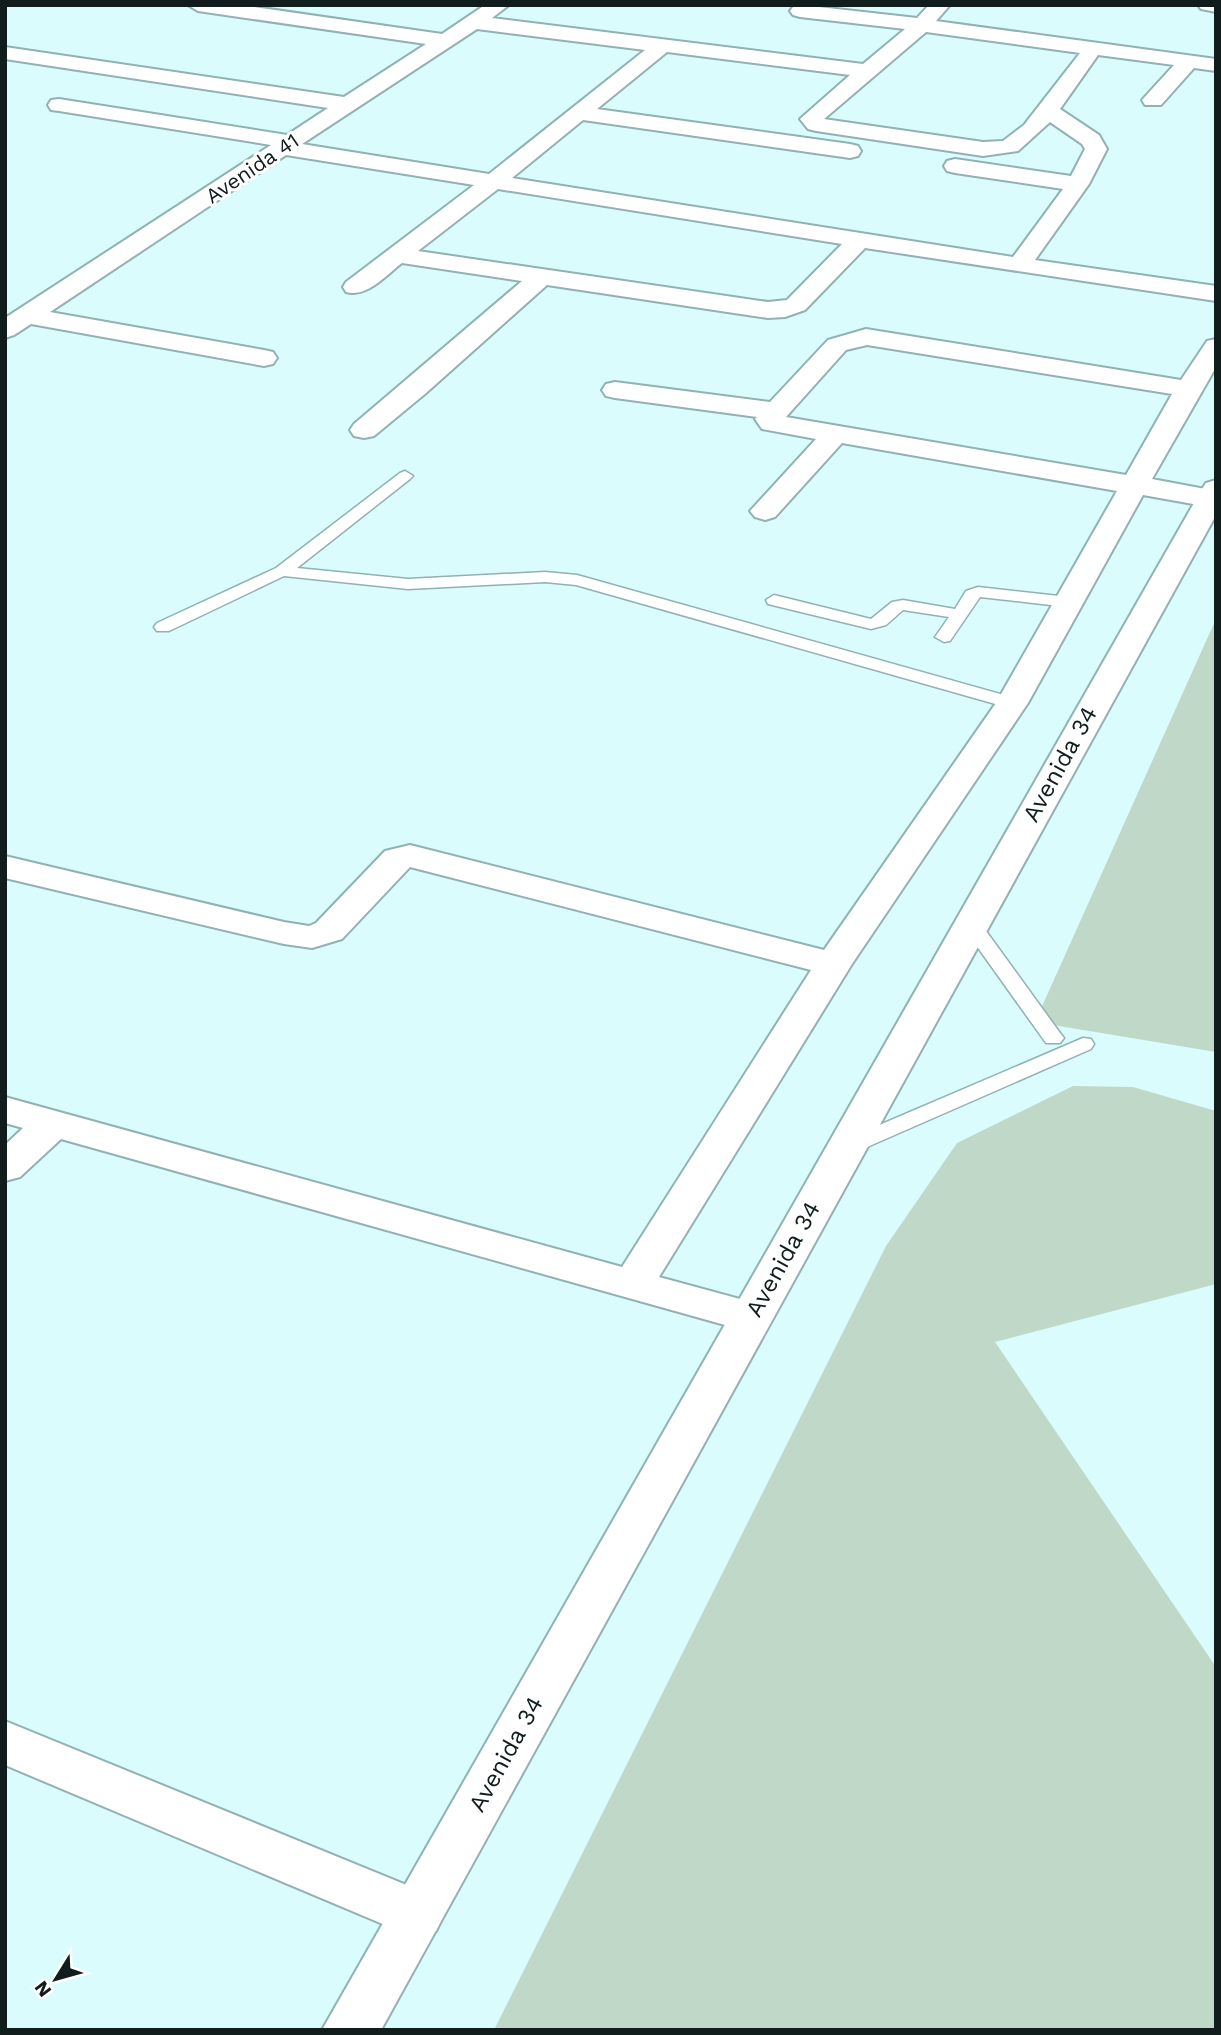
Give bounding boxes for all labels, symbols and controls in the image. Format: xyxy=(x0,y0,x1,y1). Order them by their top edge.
street label: Avenida 41 xyxy=(201,128,303,208)
street label: Avenida 34 xyxy=(1017,701,1103,827)
street label: Avenida 34 xyxy=(740,1196,826,1322)
street label: Avenida 34 xyxy=(463,1691,549,1817)
north arrow xyxy=(21,1944,91,2014)
text: N xyxy=(29,1976,56,2001)

